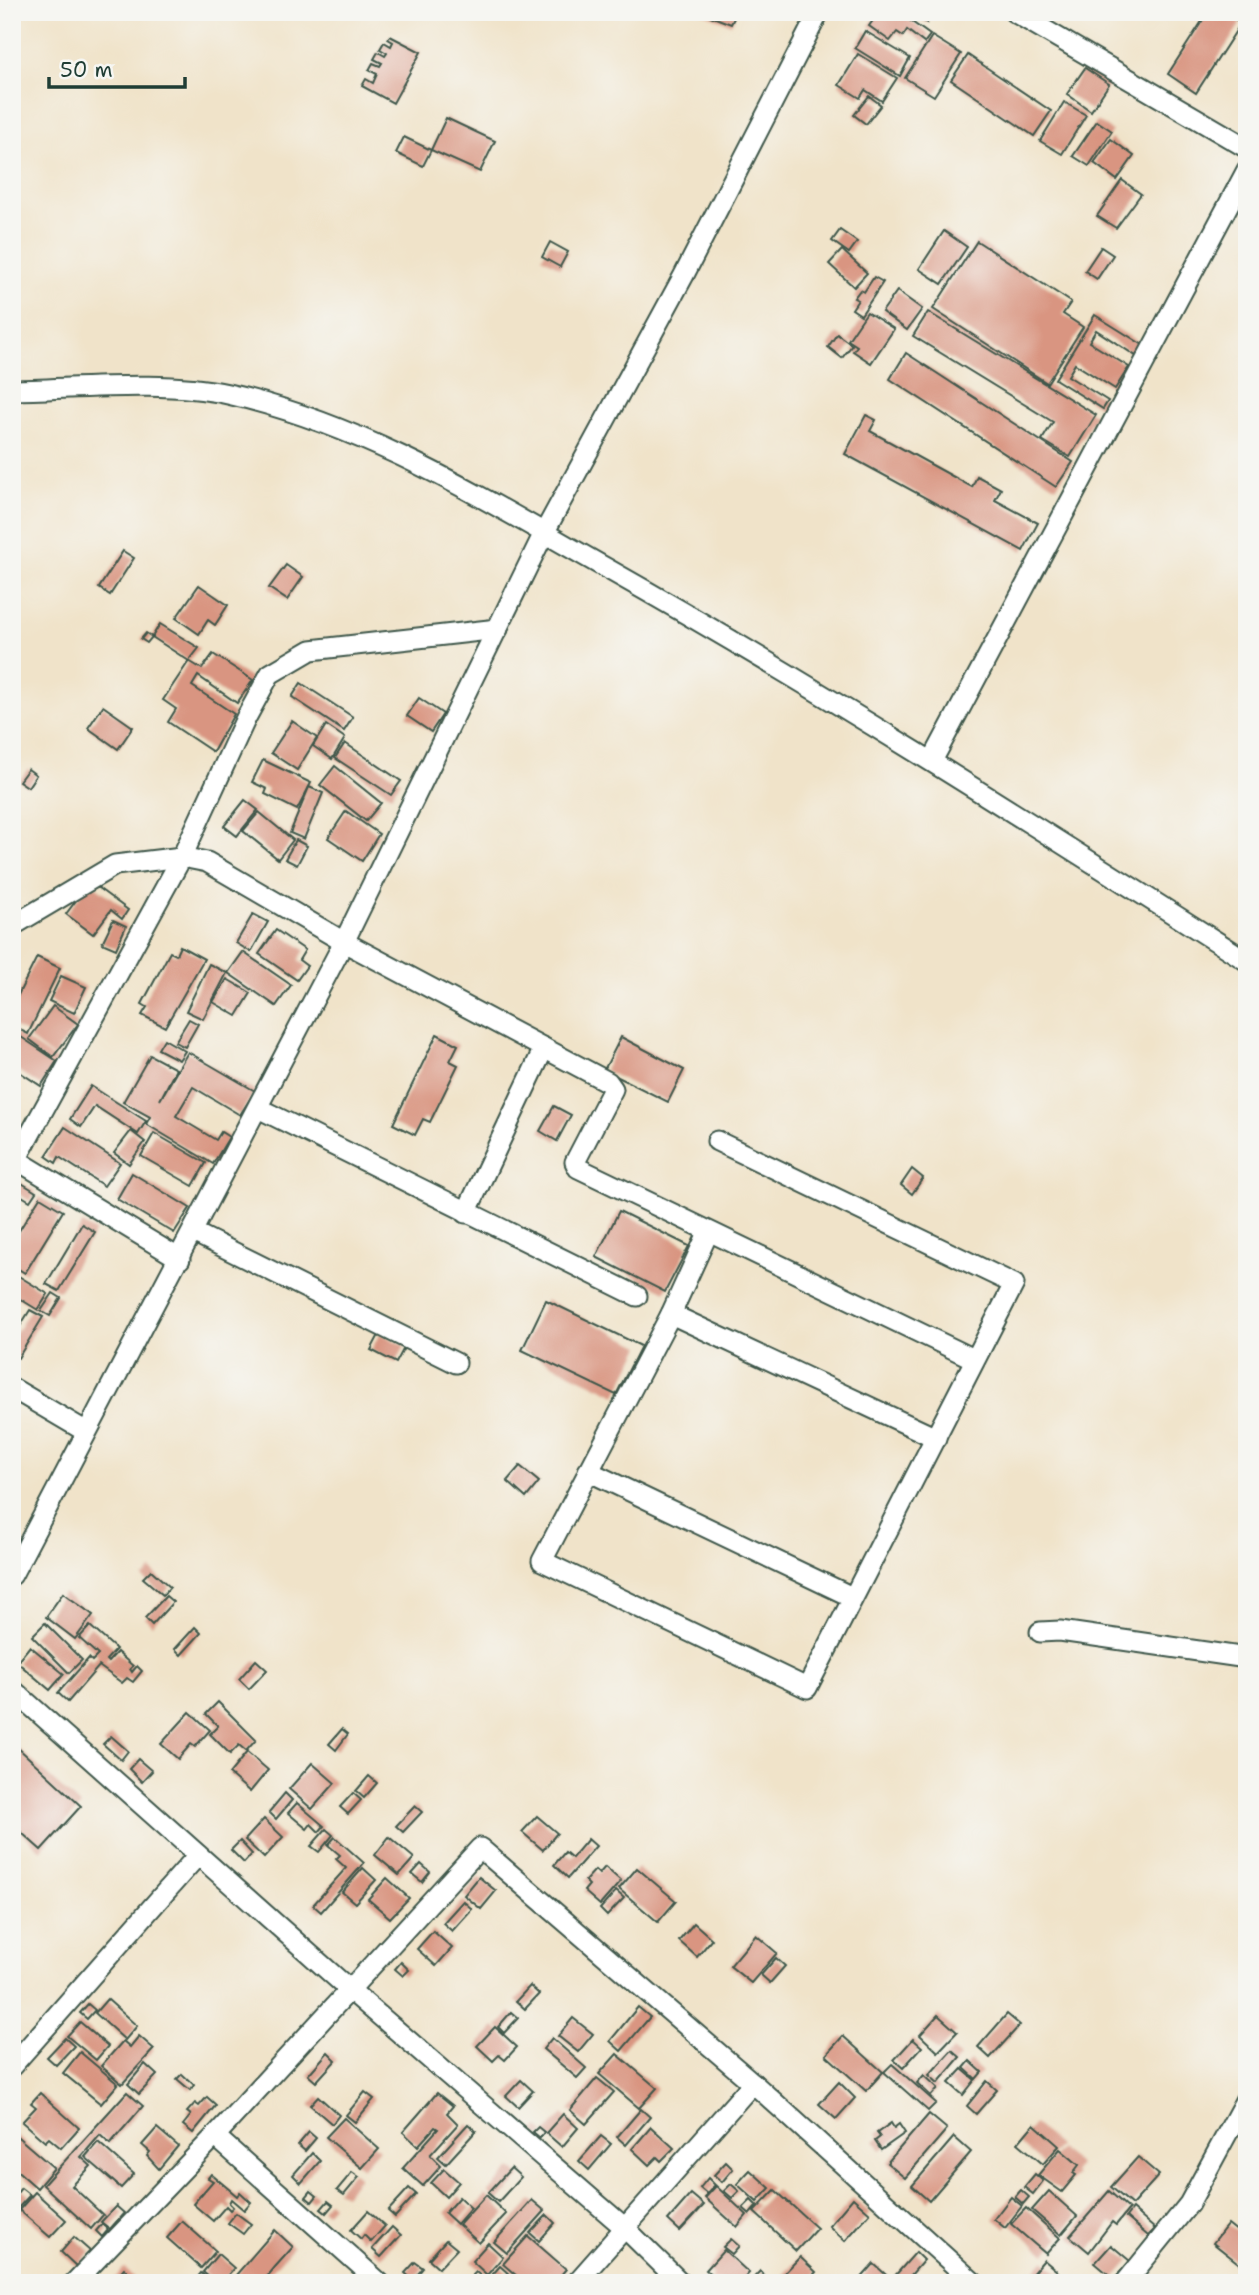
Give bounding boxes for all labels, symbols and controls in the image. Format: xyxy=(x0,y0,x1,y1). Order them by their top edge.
scale bar xyxy=(49,46,186,90)
text: 50 m xyxy=(60,56,113,84)

